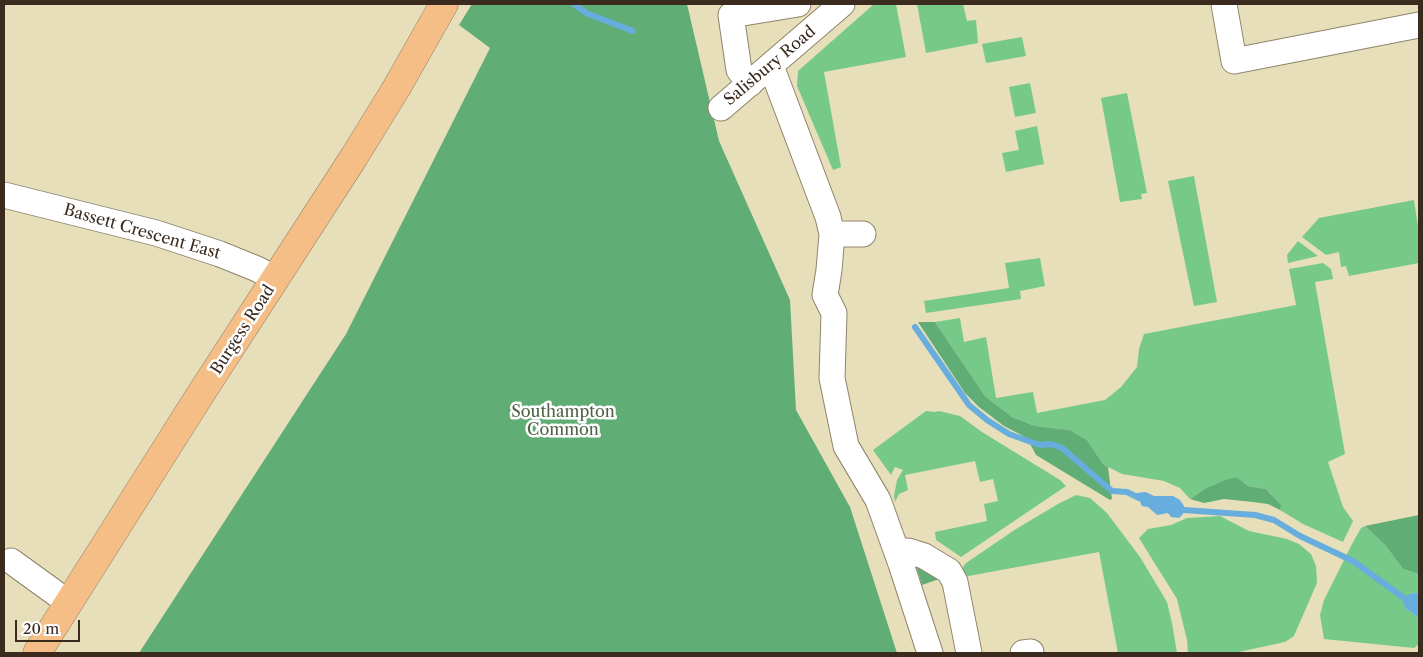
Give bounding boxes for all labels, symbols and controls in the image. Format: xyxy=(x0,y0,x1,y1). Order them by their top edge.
street label: Salisbury Road xyxy=(720,22,820,110)
street label: Bassett Crescent East xyxy=(61,200,223,264)
street label: Burgess Road xyxy=(207,282,279,378)
park label: Southampton Common xyxy=(511,402,615,440)
scale bar xyxy=(18,610,82,642)
text: 20 m xyxy=(23,619,59,638)

